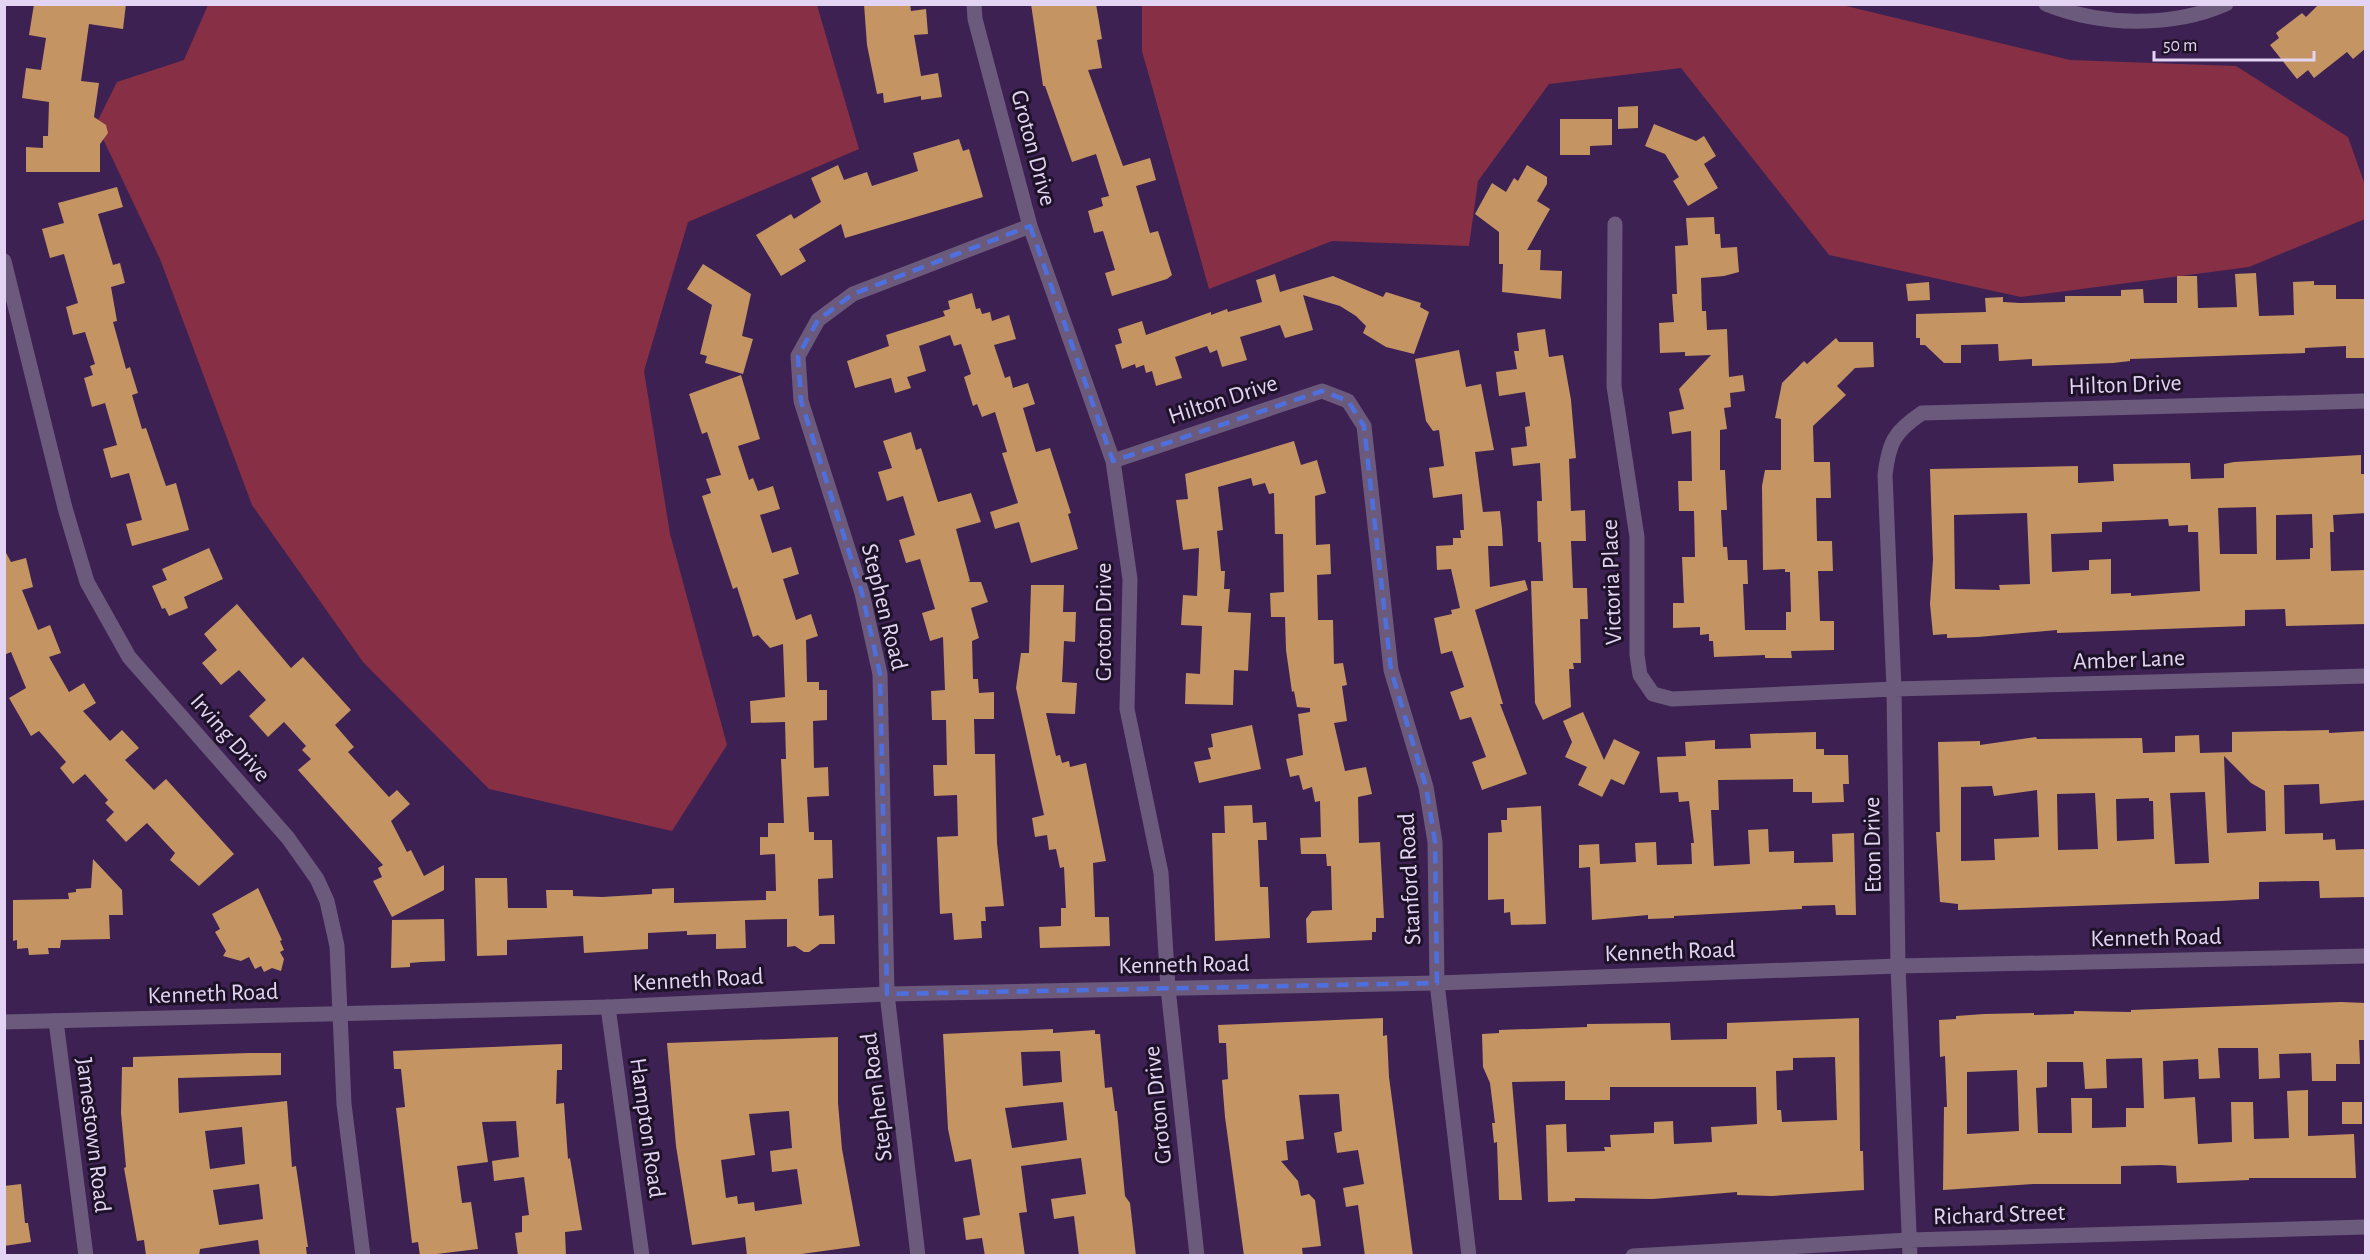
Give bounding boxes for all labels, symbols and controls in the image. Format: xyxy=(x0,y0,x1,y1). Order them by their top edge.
scale bar xyxy=(2154,24,2314,62)
text: 50 m xyxy=(2163,37,2197,55)
street label: Groton Drive xyxy=(1006,88,1060,208)
street label: Hilton Drive xyxy=(1165,371,1281,429)
street label: Hilton Drive xyxy=(2068,371,2182,399)
street label: Victoria Place xyxy=(1598,519,1626,645)
street label: Stephen Road xyxy=(857,541,911,673)
street label: Groton Drive xyxy=(1092,563,1116,681)
street label: Amber Lane xyxy=(2072,646,2186,674)
street label: Irving Drive xyxy=(185,689,275,787)
street label: Eton Drive xyxy=(1860,797,1886,893)
street label: Stanford Road xyxy=(1395,812,1425,946)
street label: Kenneth Road xyxy=(2090,925,2222,951)
street label: Kenneth Road xyxy=(1604,938,1736,966)
street label: Kenneth Road xyxy=(1118,952,1250,978)
street label: Kenneth Road xyxy=(632,965,764,995)
street label: Kenneth Road xyxy=(147,980,279,1008)
street label: Stephen Road xyxy=(857,1031,897,1163)
street label: Groton Drive xyxy=(1140,1045,1176,1165)
street label: Jamestown Road xyxy=(72,1056,114,1214)
street label: Hampton Road xyxy=(625,1056,669,1200)
street label: Richard Street xyxy=(1932,1201,2066,1229)

